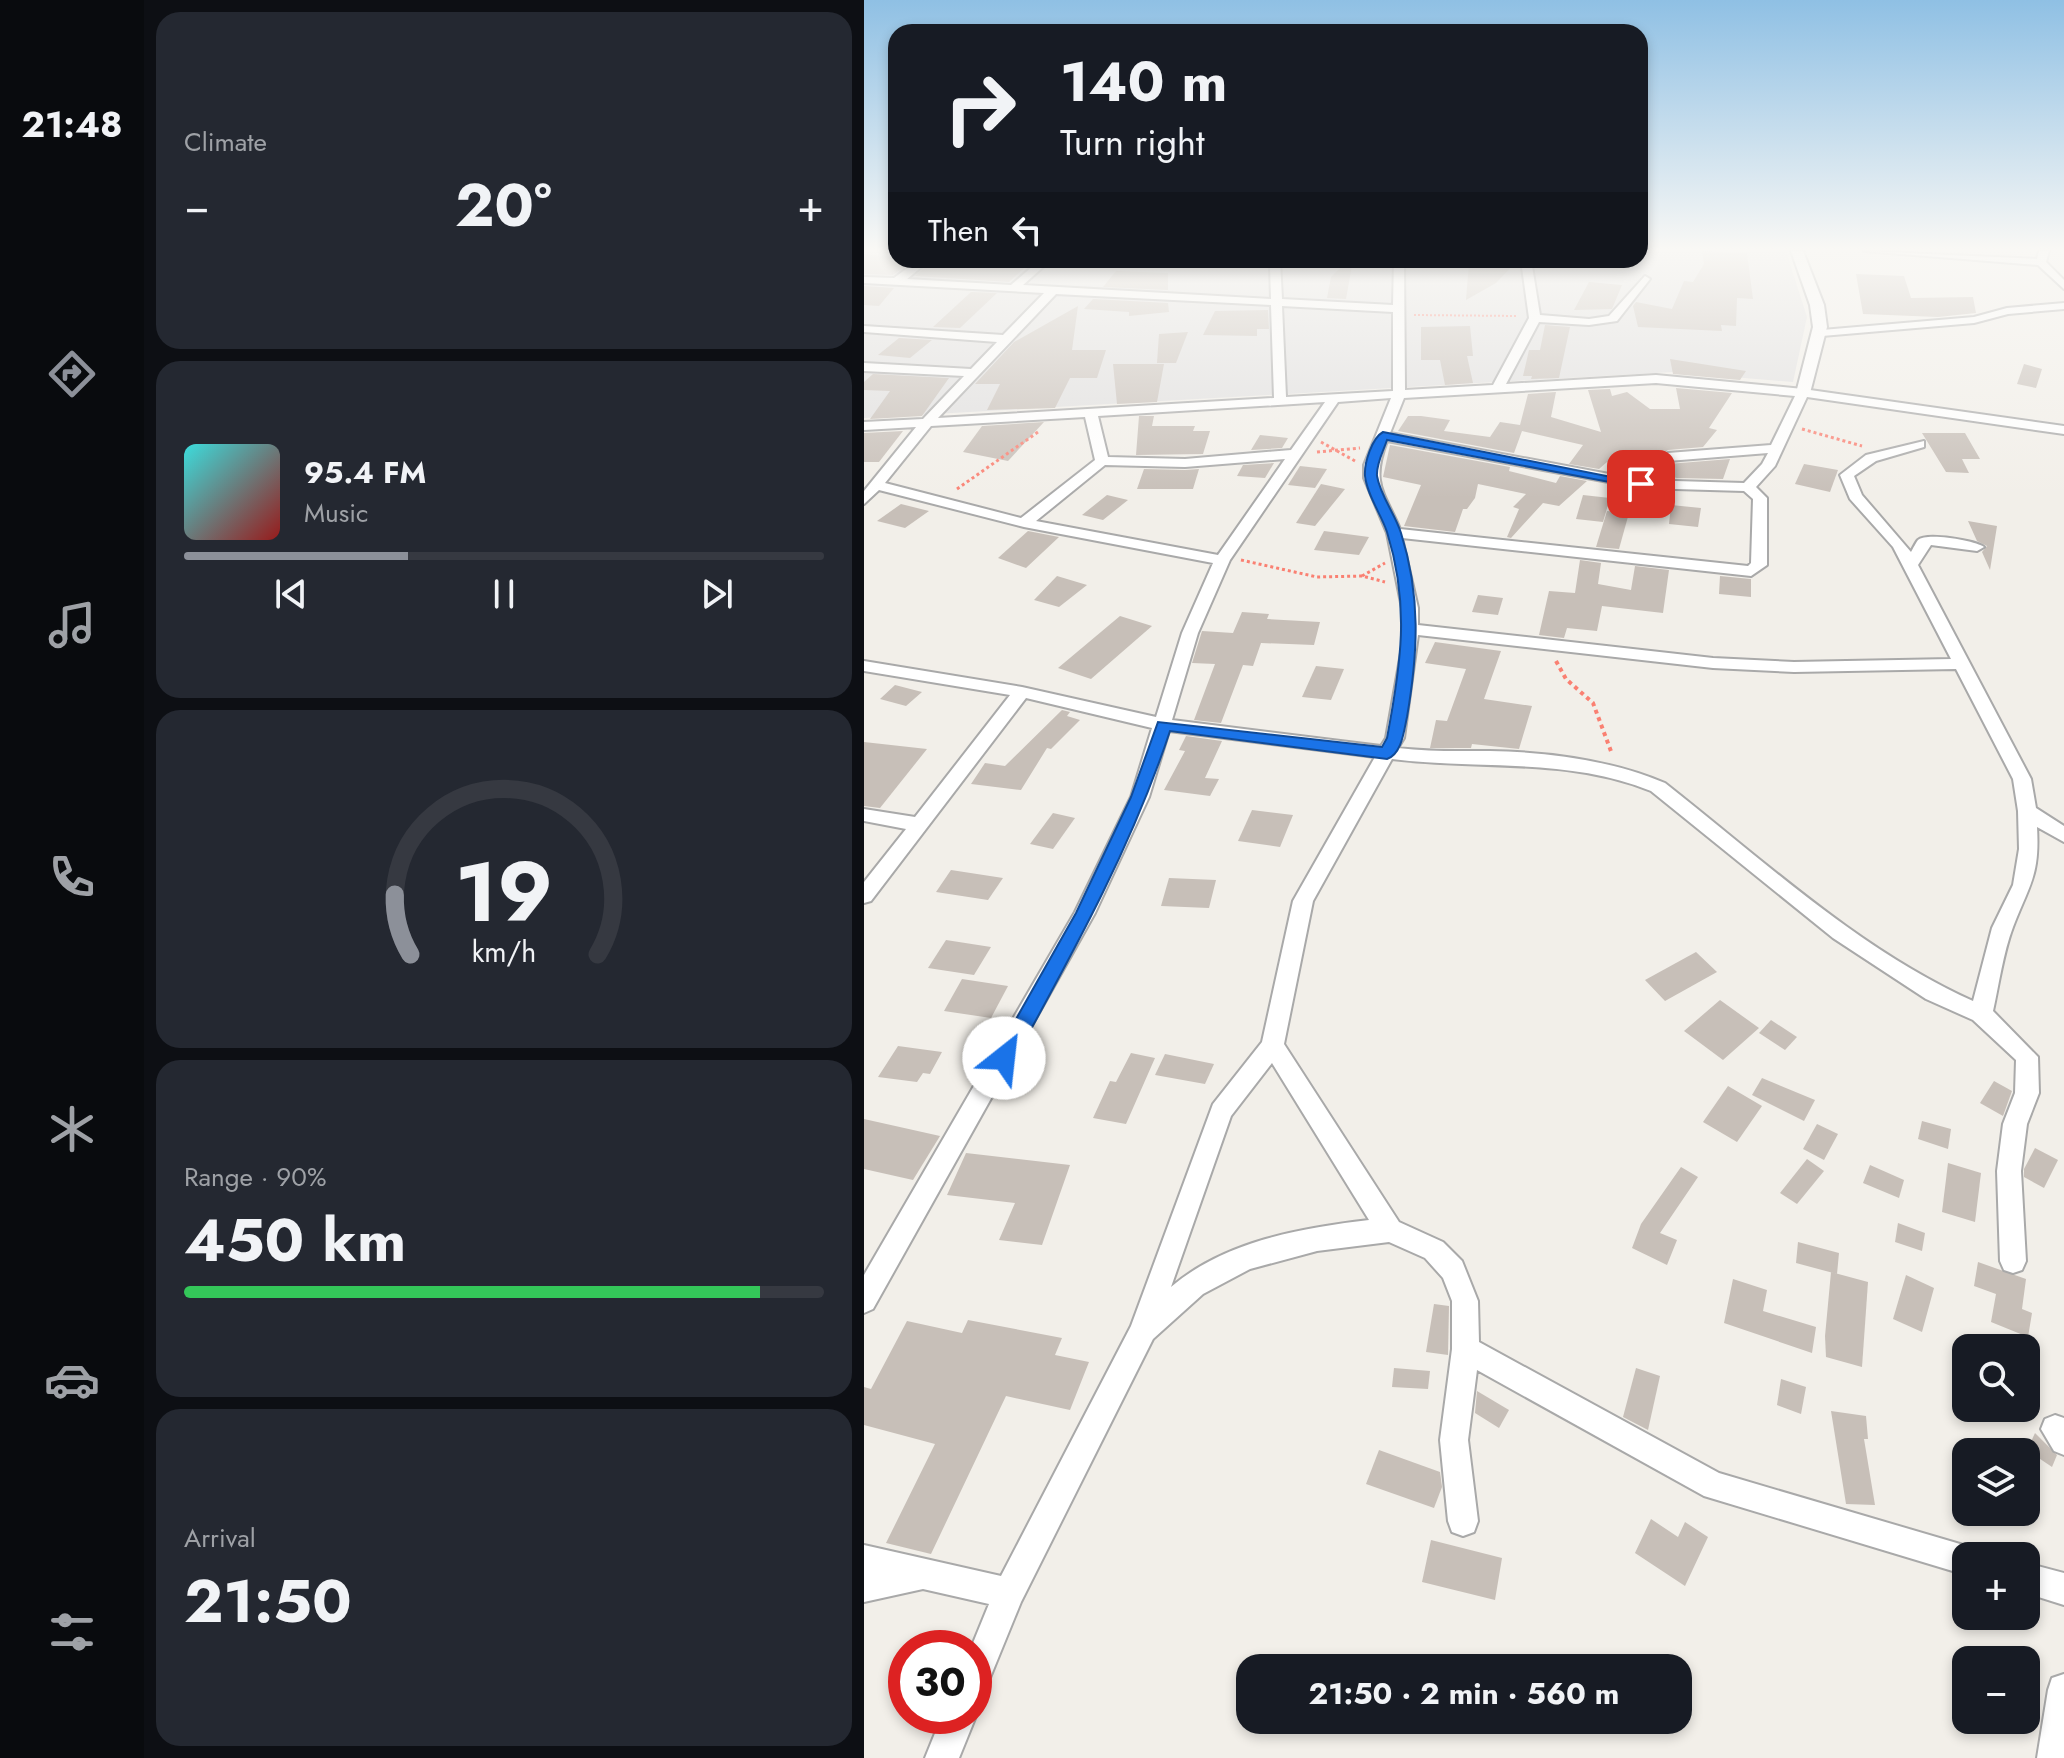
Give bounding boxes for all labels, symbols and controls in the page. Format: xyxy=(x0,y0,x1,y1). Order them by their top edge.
text: 140 m xyxy=(1060,41,1227,122)
icon: right xyxy=(928,56,1032,160)
text: 21:48 xyxy=(21,98,123,150)
text: Turn right xyxy=(1060,116,1205,168)
text: Climate xyxy=(184,123,267,161)
text: 20° xyxy=(455,162,552,249)
text: − xyxy=(184,174,210,238)
text: + xyxy=(797,174,824,238)
icon: left xyxy=(1005,208,1049,252)
text: Then xyxy=(928,209,989,252)
icon: directions xyxy=(44,346,100,402)
pin xyxy=(1607,450,1675,518)
text: 95.4 FM xyxy=(304,451,426,494)
icon: arrive xyxy=(1619,462,1663,506)
text: Music xyxy=(304,494,368,532)
icon: previous xyxy=(269,572,313,616)
icon: pause xyxy=(482,572,526,616)
icon: next xyxy=(695,572,739,616)
icon: music xyxy=(44,597,100,653)
text: 19 xyxy=(455,832,553,952)
icon: phone xyxy=(44,849,100,905)
text: km/h xyxy=(472,931,536,973)
position arrow xyxy=(962,1016,1046,1100)
icon: climate xyxy=(44,1101,100,1157)
text: Range · 90% xyxy=(184,1158,326,1196)
text: 450 km xyxy=(184,1197,406,1284)
map controls xyxy=(1952,1334,2040,1734)
button: search xyxy=(1952,1334,2040,1422)
icon: car xyxy=(44,1352,100,1408)
button: layers xyxy=(1952,1438,2040,1526)
text: Arrival xyxy=(184,1519,256,1557)
button: + xyxy=(1952,1542,2040,1630)
text: 21:50 xyxy=(184,1558,352,1645)
icon: filters xyxy=(44,1604,100,1660)
speed limit sign: 30 xyxy=(888,1630,992,1734)
button: − xyxy=(1952,1646,2040,1734)
text: 21:50 · 2 min · 560 m xyxy=(1309,1672,1619,1715)

